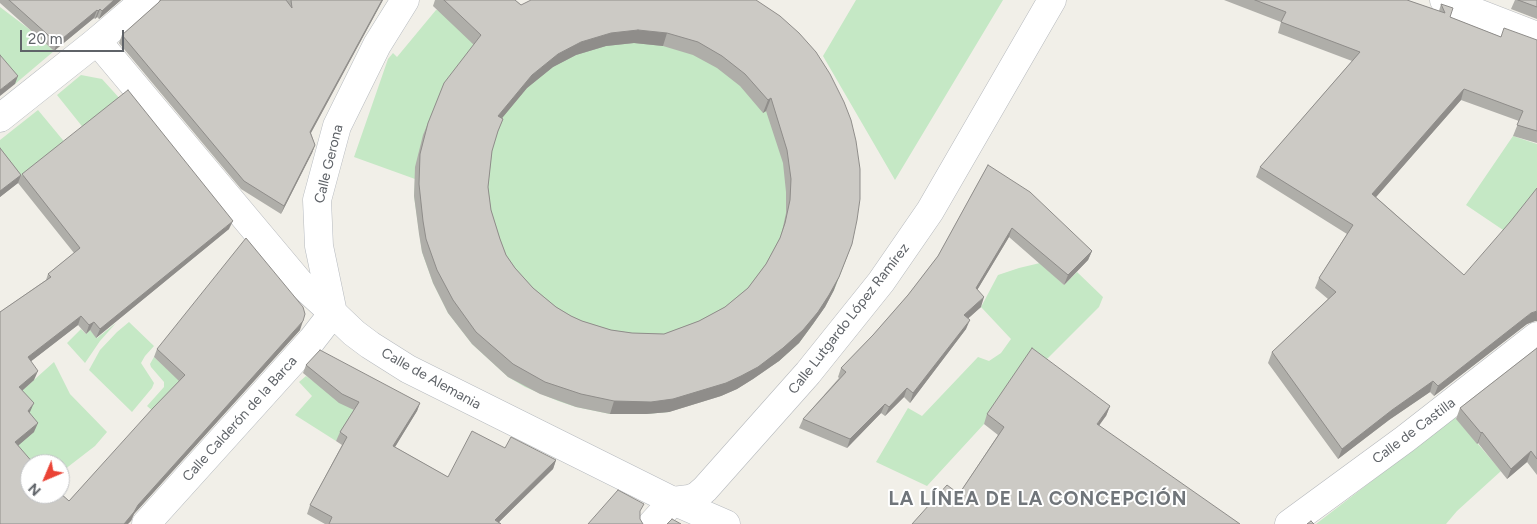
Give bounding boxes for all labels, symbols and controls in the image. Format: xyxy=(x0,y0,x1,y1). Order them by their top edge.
scale bar xyxy=(22,20,126,52)
text: 20 m xyxy=(28,30,62,48)
street label: Calle Gerona xyxy=(311,123,347,205)
street label: Calle Lutgardo López Ramírez xyxy=(785,240,913,398)
street label: Calle de Alemania xyxy=(378,345,484,413)
street label: Calle Calderón de la Barca xyxy=(179,353,301,485)
street label: Calle de Castilla xyxy=(1369,394,1459,468)
north arrow xyxy=(20,454,70,504)
text: N xyxy=(25,479,45,499)
district label: LA LÍNEA DE LA CONCEPCIÓN xyxy=(885,488,1191,510)

